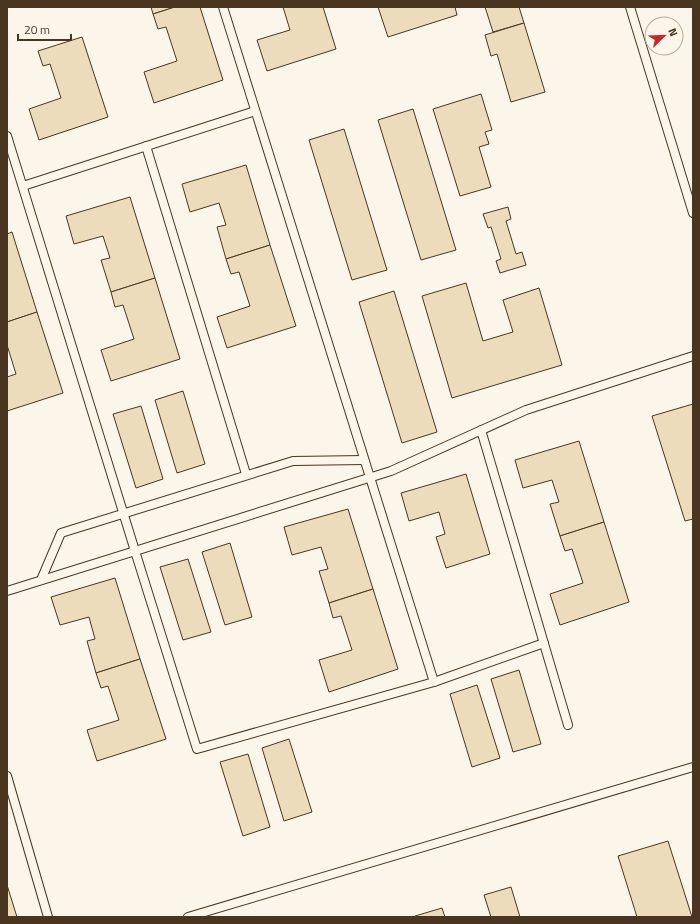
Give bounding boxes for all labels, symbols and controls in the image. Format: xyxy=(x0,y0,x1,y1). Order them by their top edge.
scale bar xyxy=(18,16,71,42)
north arrow xyxy=(644,16,684,56)
text: 20 m xyxy=(24,20,50,39)
text: N xyxy=(664,25,682,39)

